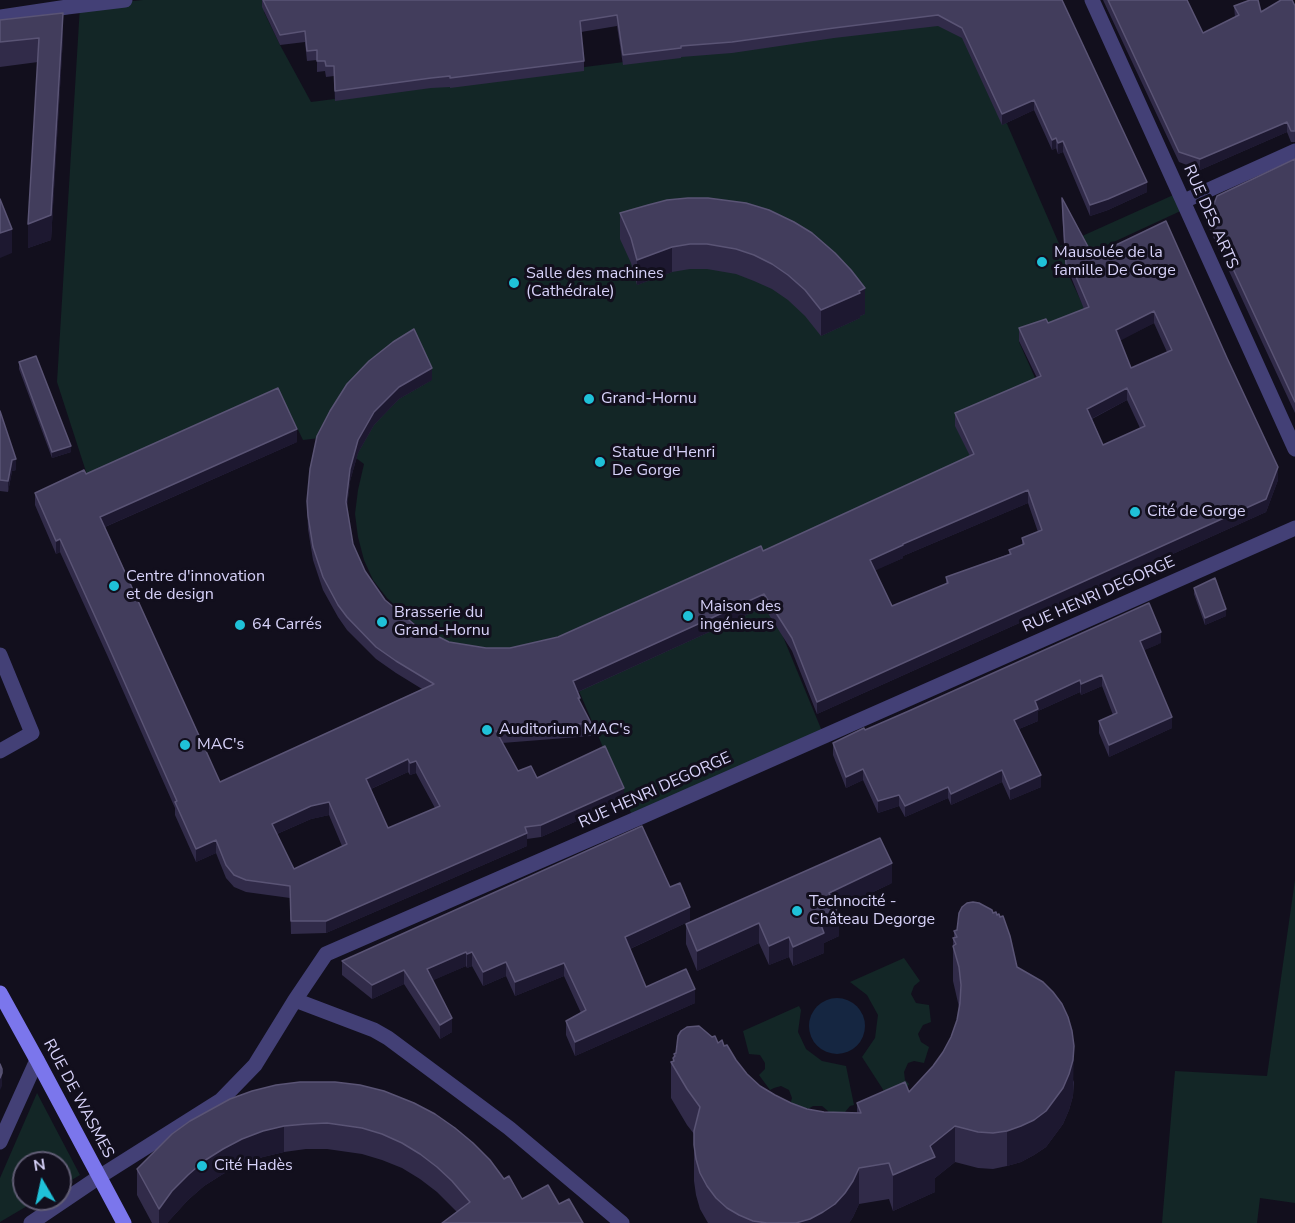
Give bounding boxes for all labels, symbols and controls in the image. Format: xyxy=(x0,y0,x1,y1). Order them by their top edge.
street label: RUE DES ARTS xyxy=(1178,162,1242,272)
place label: Mausolée de la famille De Gorge xyxy=(1054,243,1176,281)
marker: Mausolée de la famille De Gorge xyxy=(1035,255,1049,269)
place label: Salle des machines (Cathédrale) xyxy=(526,264,664,302)
marker: Salle des machines (Cathédrale) xyxy=(507,276,521,290)
place label: Grand-Hornu xyxy=(601,389,697,409)
marker: Grand-Hornu xyxy=(582,392,596,406)
place label: Statue d'Henri De Gorge xyxy=(612,443,715,481)
marker: Statue d'Henri De Gorge xyxy=(593,455,607,469)
place label: Cité de Gorge xyxy=(1147,502,1246,522)
marker: Cité de Gorge xyxy=(1128,505,1142,519)
street label: RUE HENRI DEGORGE xyxy=(1020,553,1178,637)
place label: Centre d'innovation et de design xyxy=(126,567,265,605)
marker: Centre d'innovation et de design xyxy=(107,579,121,593)
place label: Maison des ingénieurs xyxy=(700,597,781,635)
place label: Brasserie du Grand-Hornu xyxy=(394,603,490,641)
marker: Maison des ingénieurs xyxy=(681,609,695,623)
place label: 64 Carrés xyxy=(252,615,322,635)
marker: Brasserie du Grand-Hornu xyxy=(375,615,389,629)
marker: 64 Carrés xyxy=(233,618,247,632)
place label: Auditorium MAC's xyxy=(499,720,630,740)
marker: Auditorium MAC's xyxy=(480,723,494,737)
place label: MAC's xyxy=(197,735,244,755)
marker: MAC's xyxy=(178,738,192,752)
street label: RUE HENRI DEGORGE xyxy=(576,749,734,833)
place label: Technocité - Château Degorge xyxy=(809,892,935,930)
marker: Technocité - Château Degorge xyxy=(790,904,804,918)
street label: RUE DE WASMES xyxy=(39,1036,117,1162)
north arrow xyxy=(12,1151,72,1211)
text: N xyxy=(32,1153,47,1177)
place label: Cité Hadès xyxy=(214,1156,293,1176)
marker: Cité Hadès xyxy=(195,1159,209,1173)

